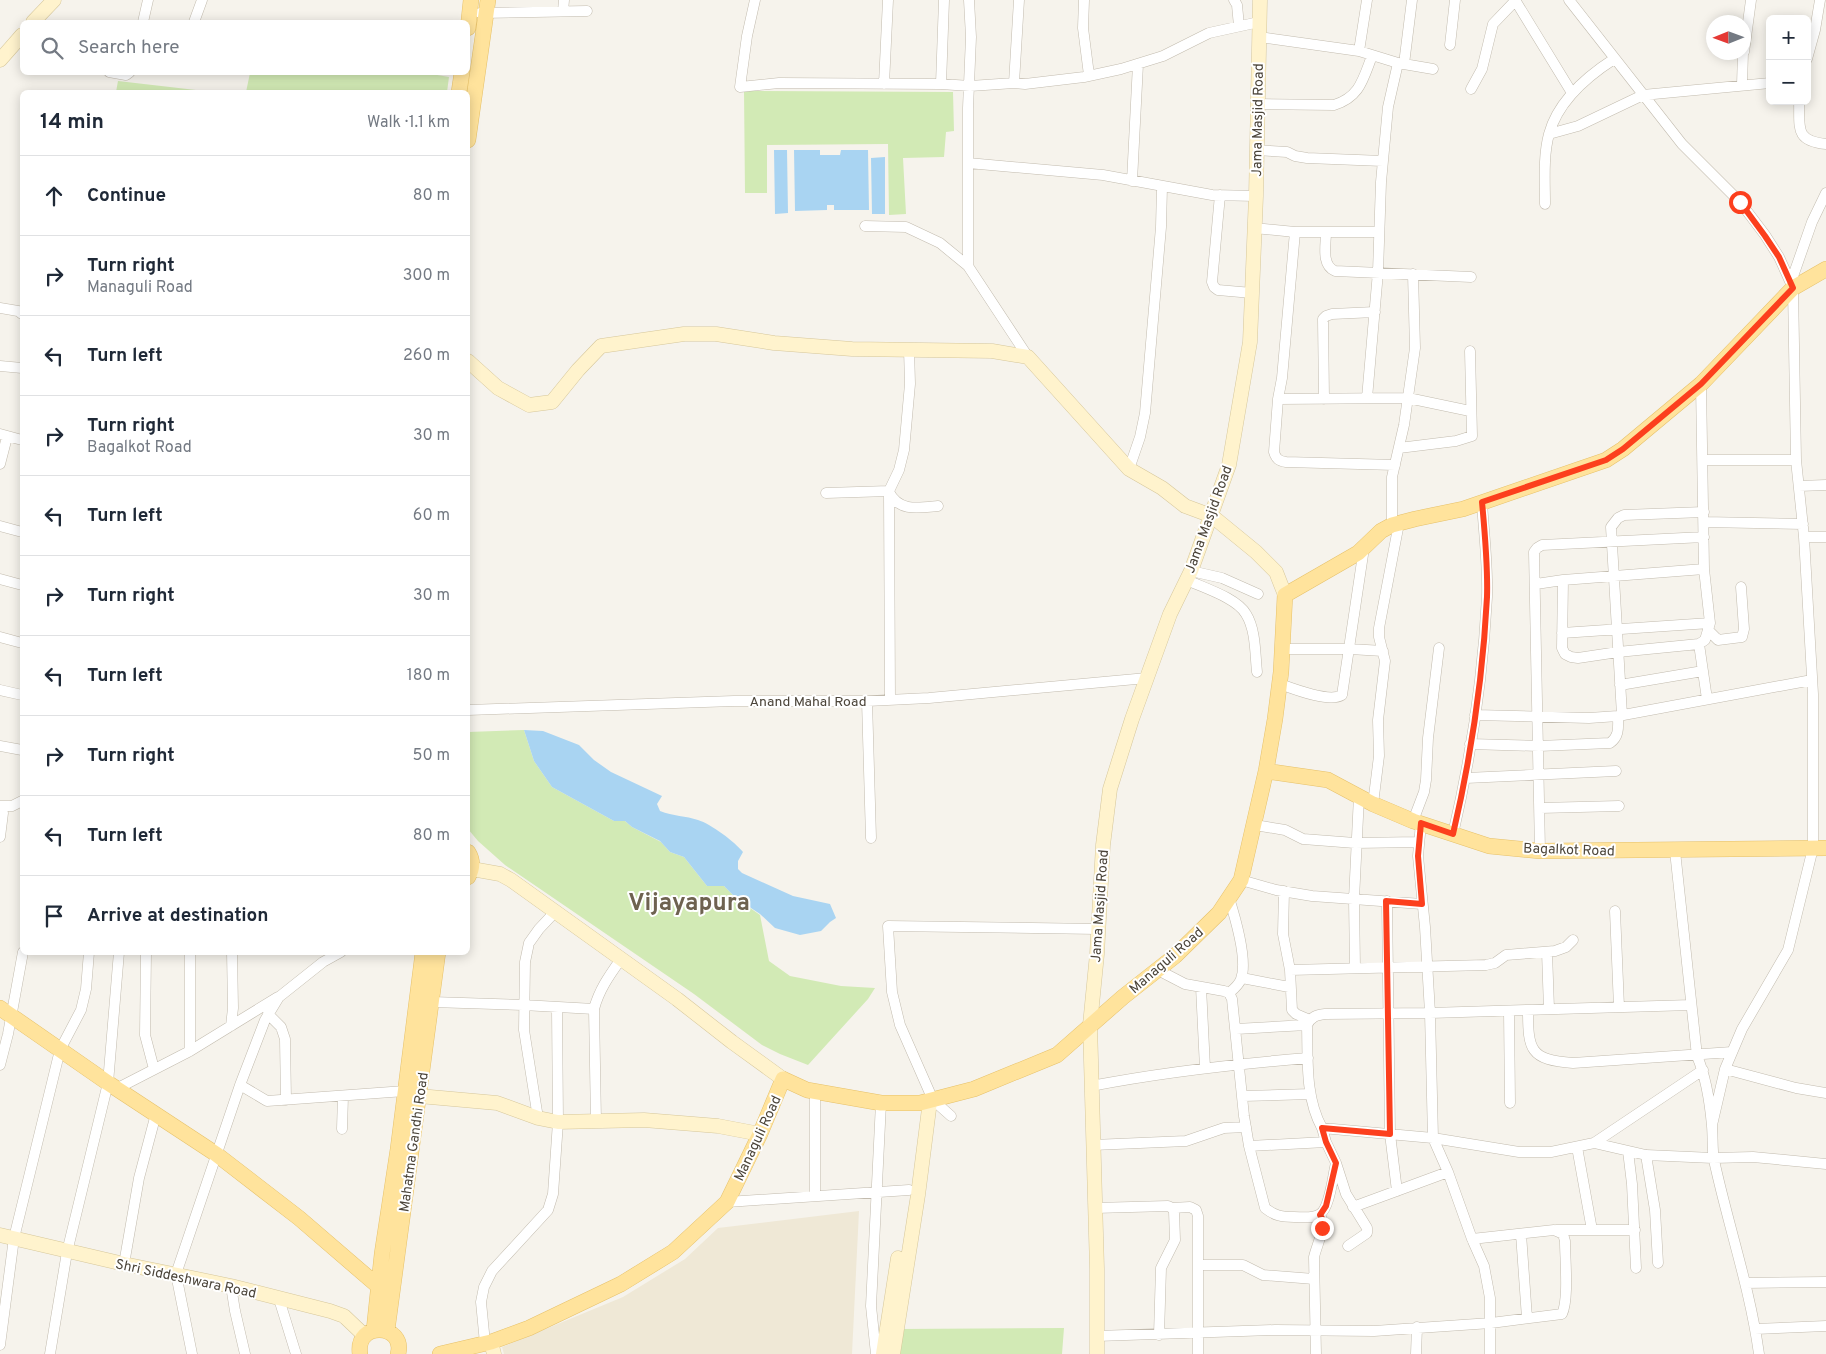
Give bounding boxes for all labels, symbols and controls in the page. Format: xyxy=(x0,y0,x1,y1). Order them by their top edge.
north arrow xyxy=(1706,15,1751,60)
map controls xyxy=(1766,15,1811,105)
button: + xyxy=(1766,15,1811,60)
search box xyxy=(20,20,470,75)
icon: search xyxy=(38,34,66,62)
text: Search here xyxy=(78,36,180,60)
button: − xyxy=(1766,60,1811,105)
street label: Jama Masjid Road xyxy=(1249,63,1268,177)
text: 14 min xyxy=(40,109,104,136)
text: Walk · 1.1 km xyxy=(367,113,450,133)
icon: ahead xyxy=(40,182,68,210)
text: Continue xyxy=(87,184,166,208)
text: 80 m xyxy=(413,186,450,206)
route start xyxy=(1729,191,1752,214)
text: Turn right xyxy=(87,254,175,278)
icon: right xyxy=(40,262,68,290)
text: 300 m xyxy=(403,266,450,286)
text: Managuli Road xyxy=(87,278,193,298)
icon: left xyxy=(40,342,68,370)
text: Turn left xyxy=(87,344,163,368)
text: 260 m xyxy=(403,346,450,366)
text: Turn right xyxy=(87,414,175,438)
icon: right xyxy=(40,422,68,450)
text: 30 m xyxy=(413,426,450,446)
text: Bagalkot Road xyxy=(87,438,192,458)
street label: Jama Masjid Road xyxy=(1182,463,1237,576)
icon: left xyxy=(40,502,68,530)
text: Turn left xyxy=(87,504,163,528)
text: 60 m xyxy=(413,506,450,526)
icon: right xyxy=(40,582,68,610)
text: Turn right xyxy=(87,584,175,608)
text: 30 m xyxy=(413,586,450,606)
icon: left xyxy=(40,662,68,690)
text: Turn left xyxy=(87,664,163,688)
text: 180 m xyxy=(407,666,450,686)
street label: Anand Mahal Road xyxy=(749,694,867,711)
icon: right xyxy=(40,742,68,770)
text: Turn right xyxy=(87,744,175,768)
text: 50 m xyxy=(413,746,450,766)
icon: left xyxy=(40,822,68,850)
text: Turn left xyxy=(87,824,163,848)
text: 80 m xyxy=(413,826,450,846)
street label: Bagalkot Road xyxy=(1523,840,1615,861)
street label: Jama Masjid Road xyxy=(1088,849,1113,963)
district label: Vijayapura xyxy=(628,889,750,919)
icon: arrive xyxy=(40,902,68,930)
text: Arrive at destination xyxy=(87,904,268,928)
street label: Managuli Road xyxy=(1126,924,1208,998)
street label: Mahatma Gandhi Road xyxy=(396,1071,433,1213)
street label: Managuli Road xyxy=(731,1093,786,1184)
route end xyxy=(1311,1217,1334,1240)
street label: Shri Siddeshwara Road xyxy=(114,1256,258,1303)

